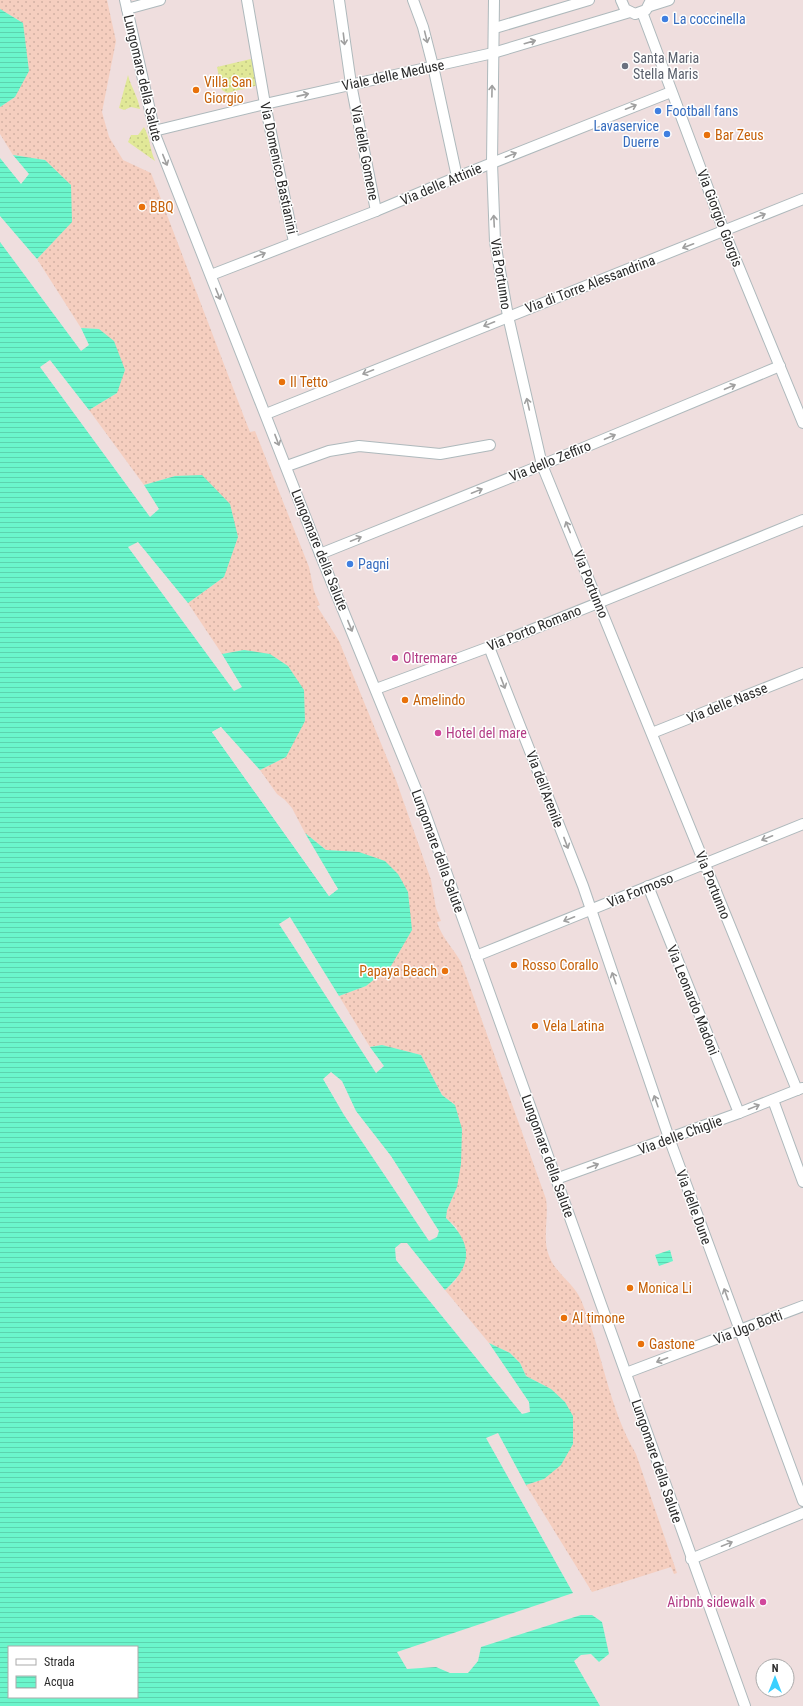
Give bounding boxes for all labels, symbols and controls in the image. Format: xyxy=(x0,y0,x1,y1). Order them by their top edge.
place label: La coccinella xyxy=(673,11,746,27)
street label: Lungomare della Salute xyxy=(121,13,165,143)
marker: La coccinella xyxy=(660,14,670,24)
one-way arrow xyxy=(423,30,430,43)
one-way arrow xyxy=(340,32,348,45)
one-way arrow xyxy=(524,38,537,45)
place label: Santa Maria Stella Maris xyxy=(633,50,699,82)
street label: Viale delle Meduse xyxy=(340,56,446,94)
marker: Santa Maria Stella Maris xyxy=(620,61,630,71)
place label: Villa San Giorgio xyxy=(204,74,252,106)
marker: Villa San Giorgio xyxy=(191,85,201,95)
one-way arrow xyxy=(489,85,496,98)
one-way arrow xyxy=(296,91,309,98)
street label: Via Domenico Bastianini xyxy=(257,101,301,235)
one-way arrow xyxy=(625,103,637,111)
place label: Football fans xyxy=(666,103,738,119)
street label: Via delle Gomene xyxy=(348,104,382,202)
marker: Football fans xyxy=(653,106,663,116)
place label: Lavaservice Duerre xyxy=(594,118,659,150)
place label: Bar Zeus xyxy=(715,127,764,143)
marker: Lavaservice Duerre xyxy=(662,129,672,139)
marker: Bar Zeus xyxy=(702,130,712,140)
one-way arrow xyxy=(504,151,516,159)
one-way arrow xyxy=(161,153,169,165)
street label: Via delle Attinie xyxy=(398,160,484,208)
street label: Via Giorgio Giorgis xyxy=(694,167,746,269)
place label: BBQ xyxy=(150,199,174,215)
marker: BBQ xyxy=(137,202,147,212)
one-way arrow xyxy=(754,212,766,220)
one-way arrow xyxy=(490,215,497,228)
street label: Via Portunno xyxy=(487,237,515,311)
one-way arrow xyxy=(682,242,694,250)
one-way arrow xyxy=(253,251,265,259)
street label: Via di Torre Alessandrina xyxy=(523,252,657,316)
one-way arrow xyxy=(215,287,222,299)
one-way arrow xyxy=(483,321,495,328)
one-way arrow xyxy=(363,369,375,377)
place label: Il Tetto xyxy=(290,374,328,390)
marker: Il Tetto xyxy=(277,377,287,387)
one-way arrow xyxy=(724,382,736,390)
one-way arrow xyxy=(524,398,532,411)
one-way arrow xyxy=(604,432,616,440)
one-way arrow xyxy=(273,434,281,446)
street label: Via dello Zeffiro xyxy=(507,437,593,485)
street label: Lungomare della Salute xyxy=(288,487,352,613)
one-way arrow xyxy=(471,487,483,494)
one-way arrow xyxy=(564,522,571,534)
one-way arrow xyxy=(350,535,362,543)
street label: Via Portunno xyxy=(570,548,612,620)
place label: Pagni xyxy=(358,556,389,572)
marker: Pagni xyxy=(345,559,355,569)
street label: Via Porto Romano xyxy=(485,602,583,654)
one-way arrow xyxy=(347,620,354,632)
place label: Oltremare xyxy=(403,650,458,666)
marker: Oltremare xyxy=(390,653,400,663)
one-way arrow xyxy=(499,676,507,688)
street label: Via delle Nasse xyxy=(684,679,770,726)
place label: Amelindo xyxy=(413,692,465,708)
marker: Amelindo xyxy=(400,695,410,705)
place label: Hotel del mare xyxy=(446,725,527,741)
marker: Hotel del mare xyxy=(433,728,443,738)
street label: Via dell'Arenile xyxy=(523,748,567,830)
street label: Lungomare della Salute xyxy=(408,787,468,915)
one-way arrow xyxy=(761,835,773,843)
one-way arrow xyxy=(562,837,570,849)
street label: Via Portunno xyxy=(692,849,734,921)
street label: Via Formoso xyxy=(605,870,675,910)
one-way arrow xyxy=(563,916,575,923)
street label: Via Leonardo Madoni xyxy=(664,943,722,1057)
place label: Rosso Corallo xyxy=(522,957,599,973)
marker: Rosso Corallo xyxy=(509,960,519,970)
place label: Papaya Beach xyxy=(359,963,437,979)
marker: Papaya Beach xyxy=(440,966,450,976)
one-way arrow xyxy=(610,972,617,985)
place label: Vela Latina xyxy=(543,1018,604,1034)
marker: Vela Latina xyxy=(530,1021,540,1031)
street label: Lungomare della Salute xyxy=(518,1092,578,1220)
one-way arrow xyxy=(652,1096,660,1108)
one-way arrow xyxy=(748,1103,760,1111)
street label: Via delle Chiglie xyxy=(636,1112,725,1158)
one-way arrow xyxy=(586,1162,599,1169)
street label: Via delle Dune xyxy=(673,1167,715,1247)
place label: Monica Li xyxy=(638,1280,692,1296)
marker: Monica Li xyxy=(625,1283,635,1293)
one-way arrow xyxy=(722,1288,730,1300)
street label: Via Ugo Botti xyxy=(711,1307,785,1347)
place label: Al timone xyxy=(572,1310,625,1326)
marker: Al timone xyxy=(559,1313,569,1323)
place label: Gastone xyxy=(649,1336,695,1352)
marker: Gastone xyxy=(636,1339,646,1349)
one-way arrow xyxy=(656,1356,668,1364)
street label: Lungomare della Salute xyxy=(628,1397,686,1525)
one-way arrow xyxy=(721,1539,733,1547)
place label: Airbnb sidewalk xyxy=(667,1594,756,1610)
marker: Airbnb sidewalk xyxy=(758,1597,768,1607)
legend xyxy=(8,1646,138,1698)
text: Strada xyxy=(44,1655,75,1669)
north arrow xyxy=(755,1658,795,1698)
text: N xyxy=(772,1662,779,1675)
text: Acqua xyxy=(44,1675,74,1689)

